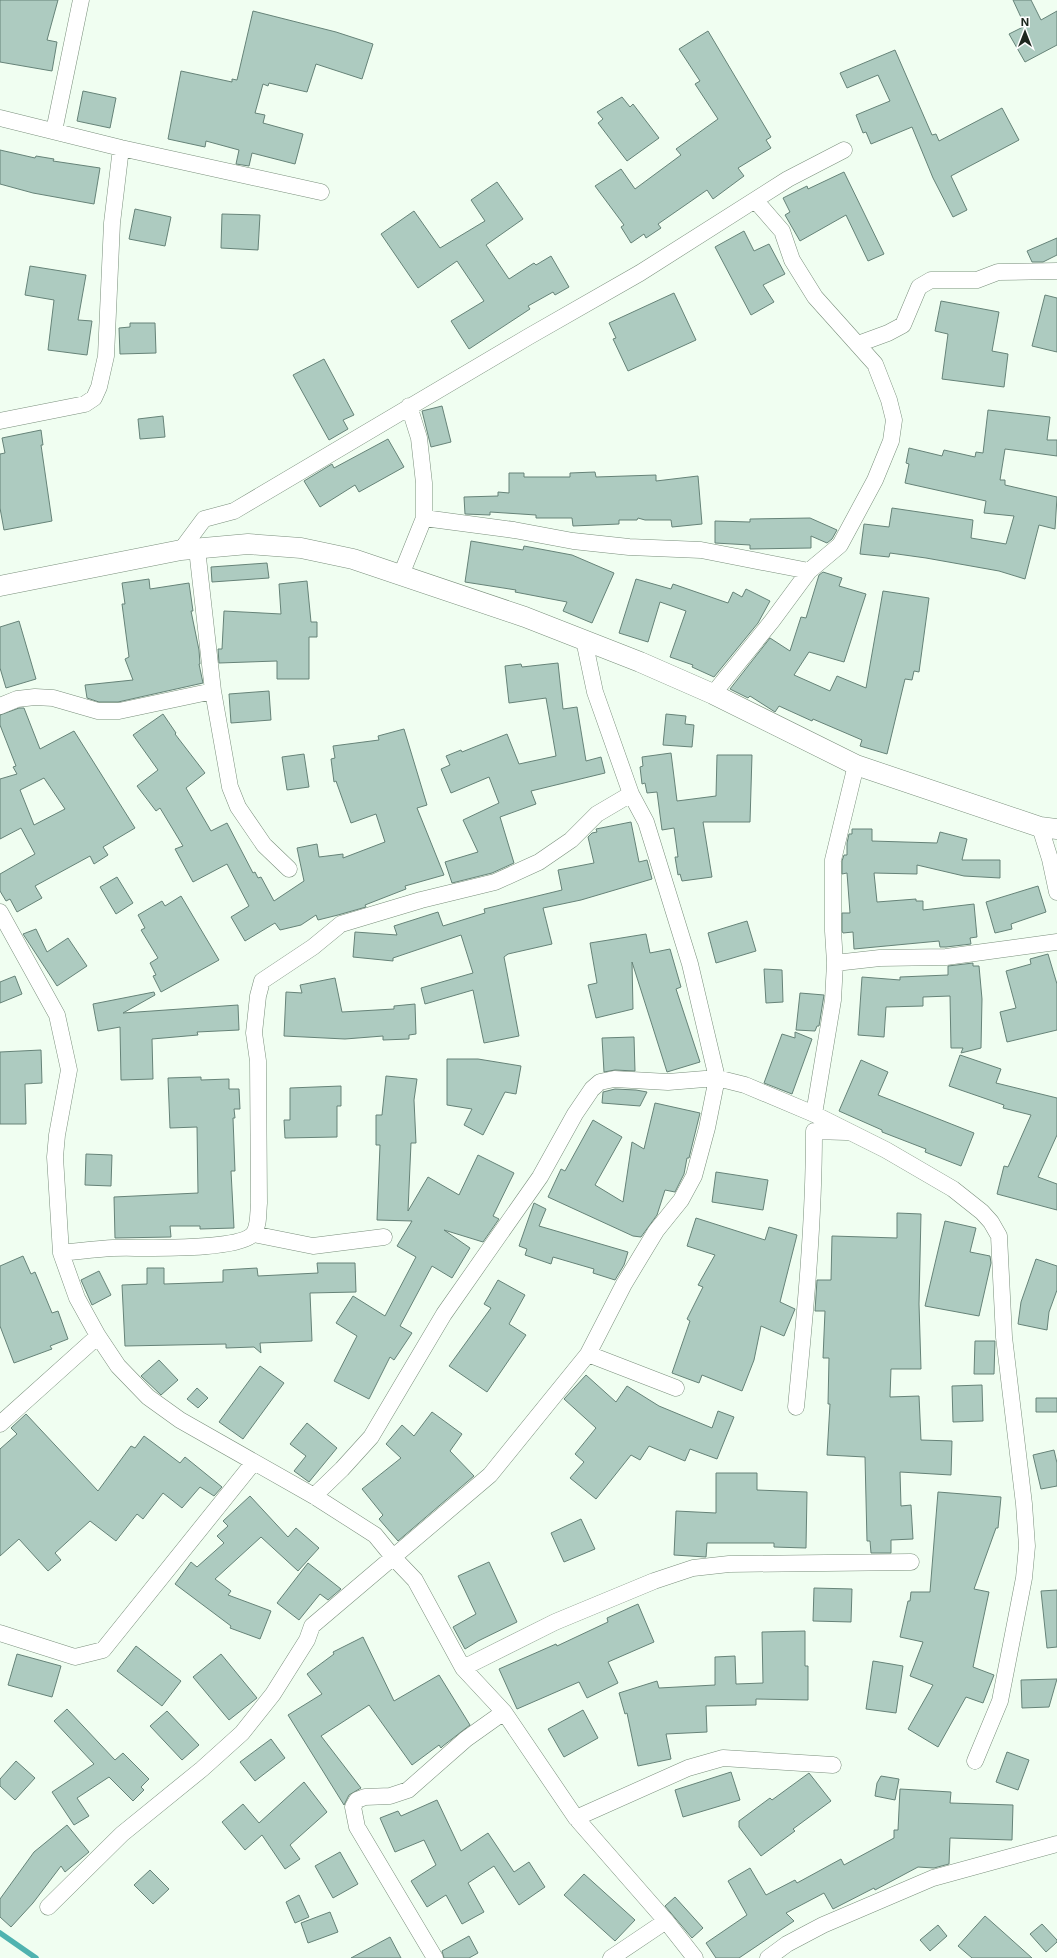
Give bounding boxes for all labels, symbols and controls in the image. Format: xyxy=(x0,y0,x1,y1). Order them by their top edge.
north arrow xyxy=(1005,12,1045,52)
text: N xyxy=(1021,15,1029,29)

